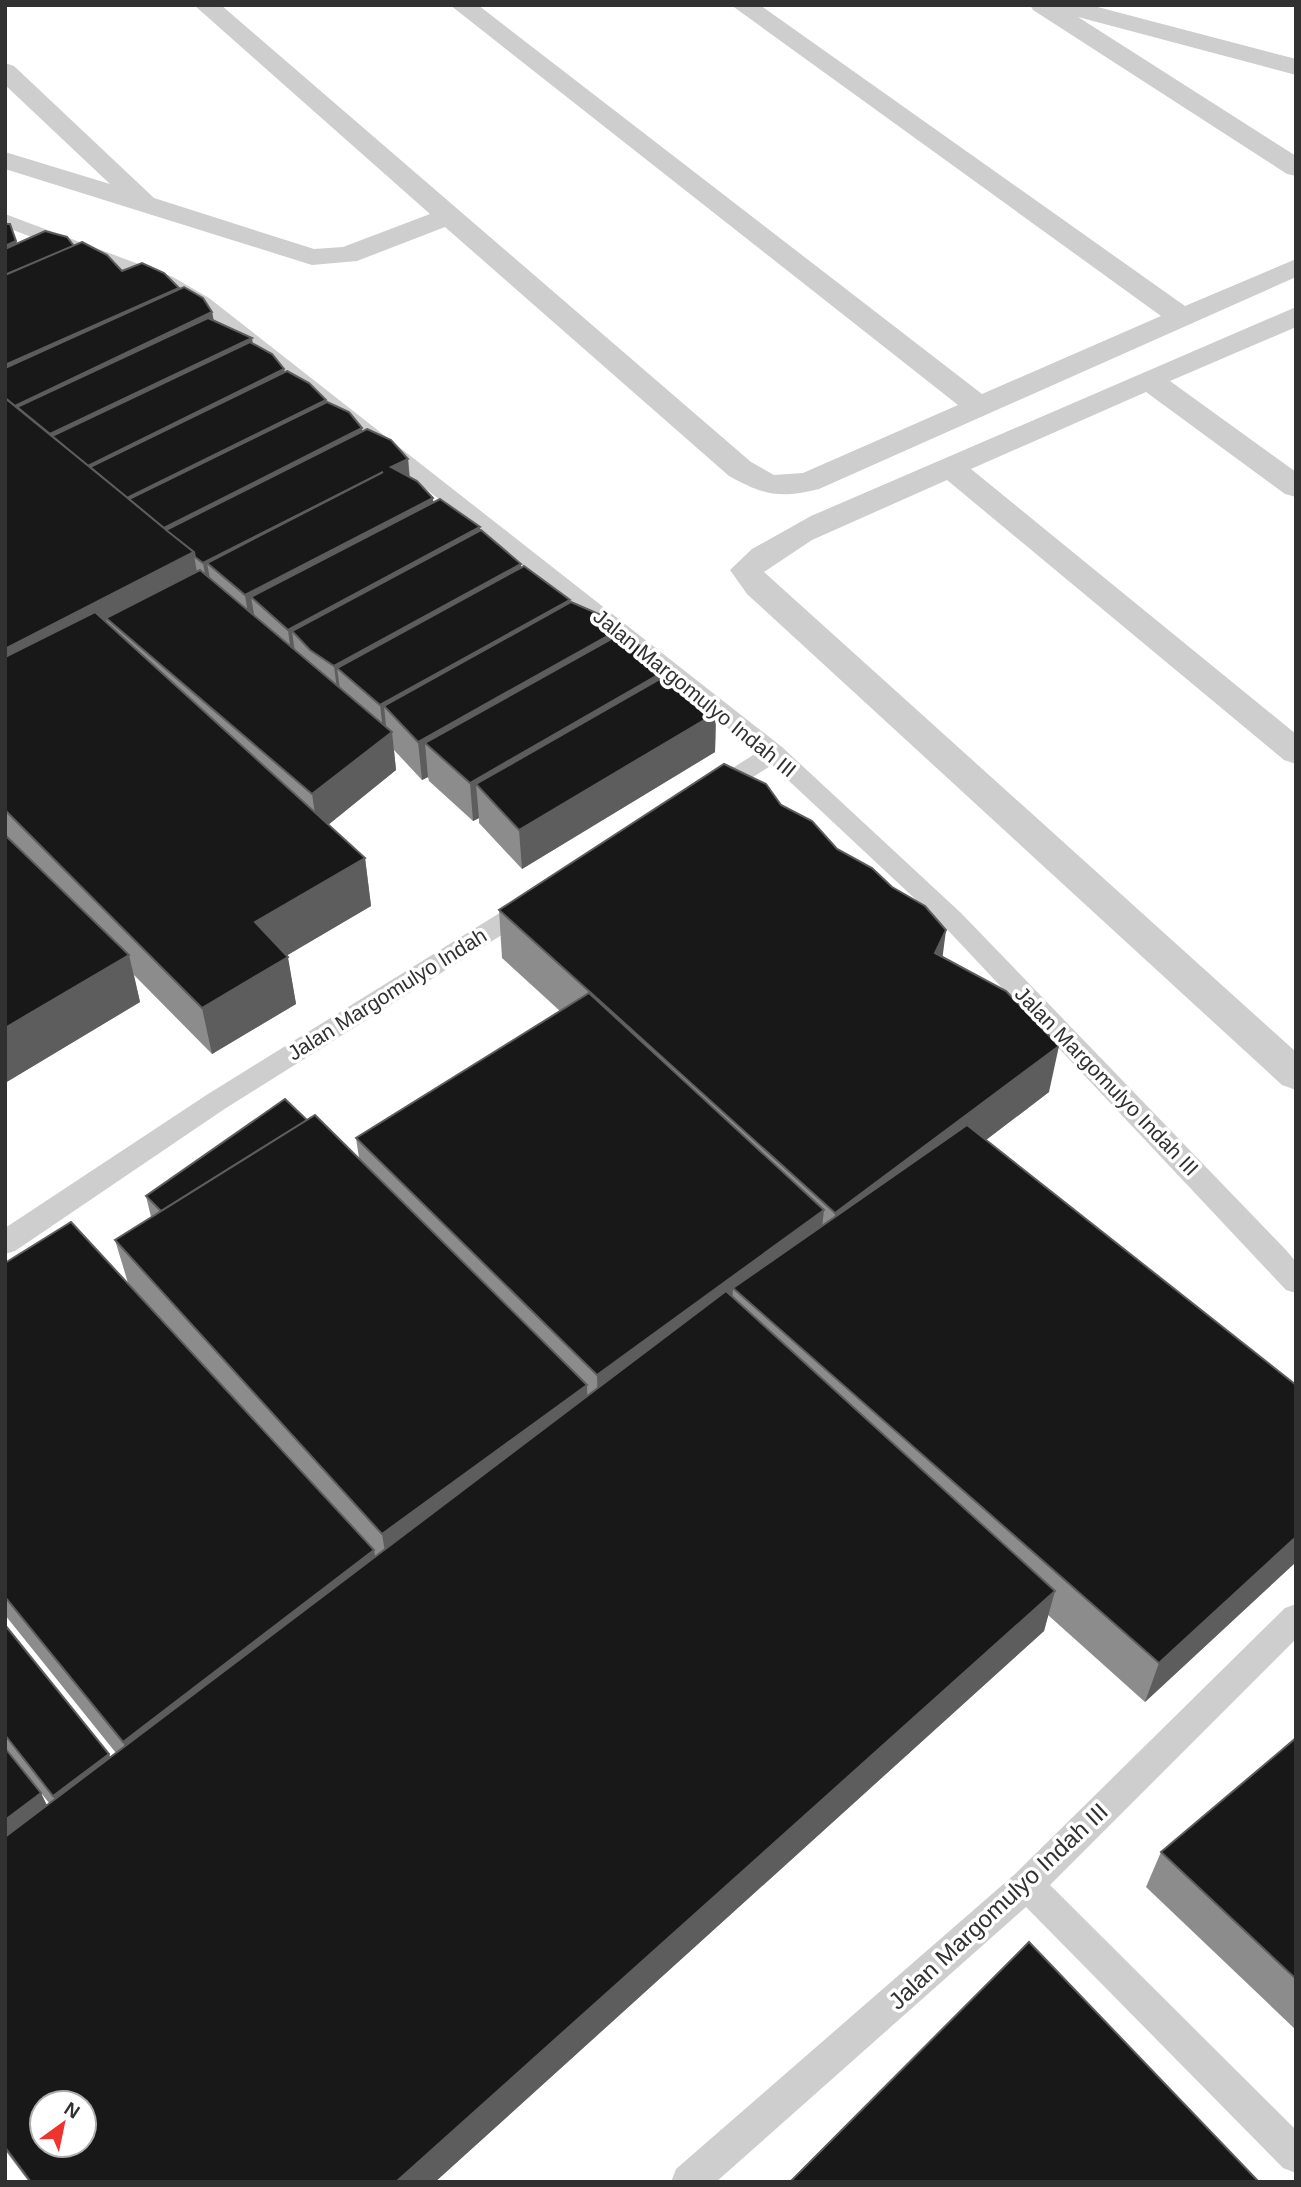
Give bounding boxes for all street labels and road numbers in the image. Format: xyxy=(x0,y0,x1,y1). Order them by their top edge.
street label: Jalan Margomulyo Indah III xyxy=(589,604,801,782)
street label: Jalan Margomulyo Indah xyxy=(283,923,491,1065)
street label: Jalan Margomulyo Indah III xyxy=(1011,982,1203,1180)
street label: Jalan Margomulyo Indah III xyxy=(883,1797,1113,2015)

